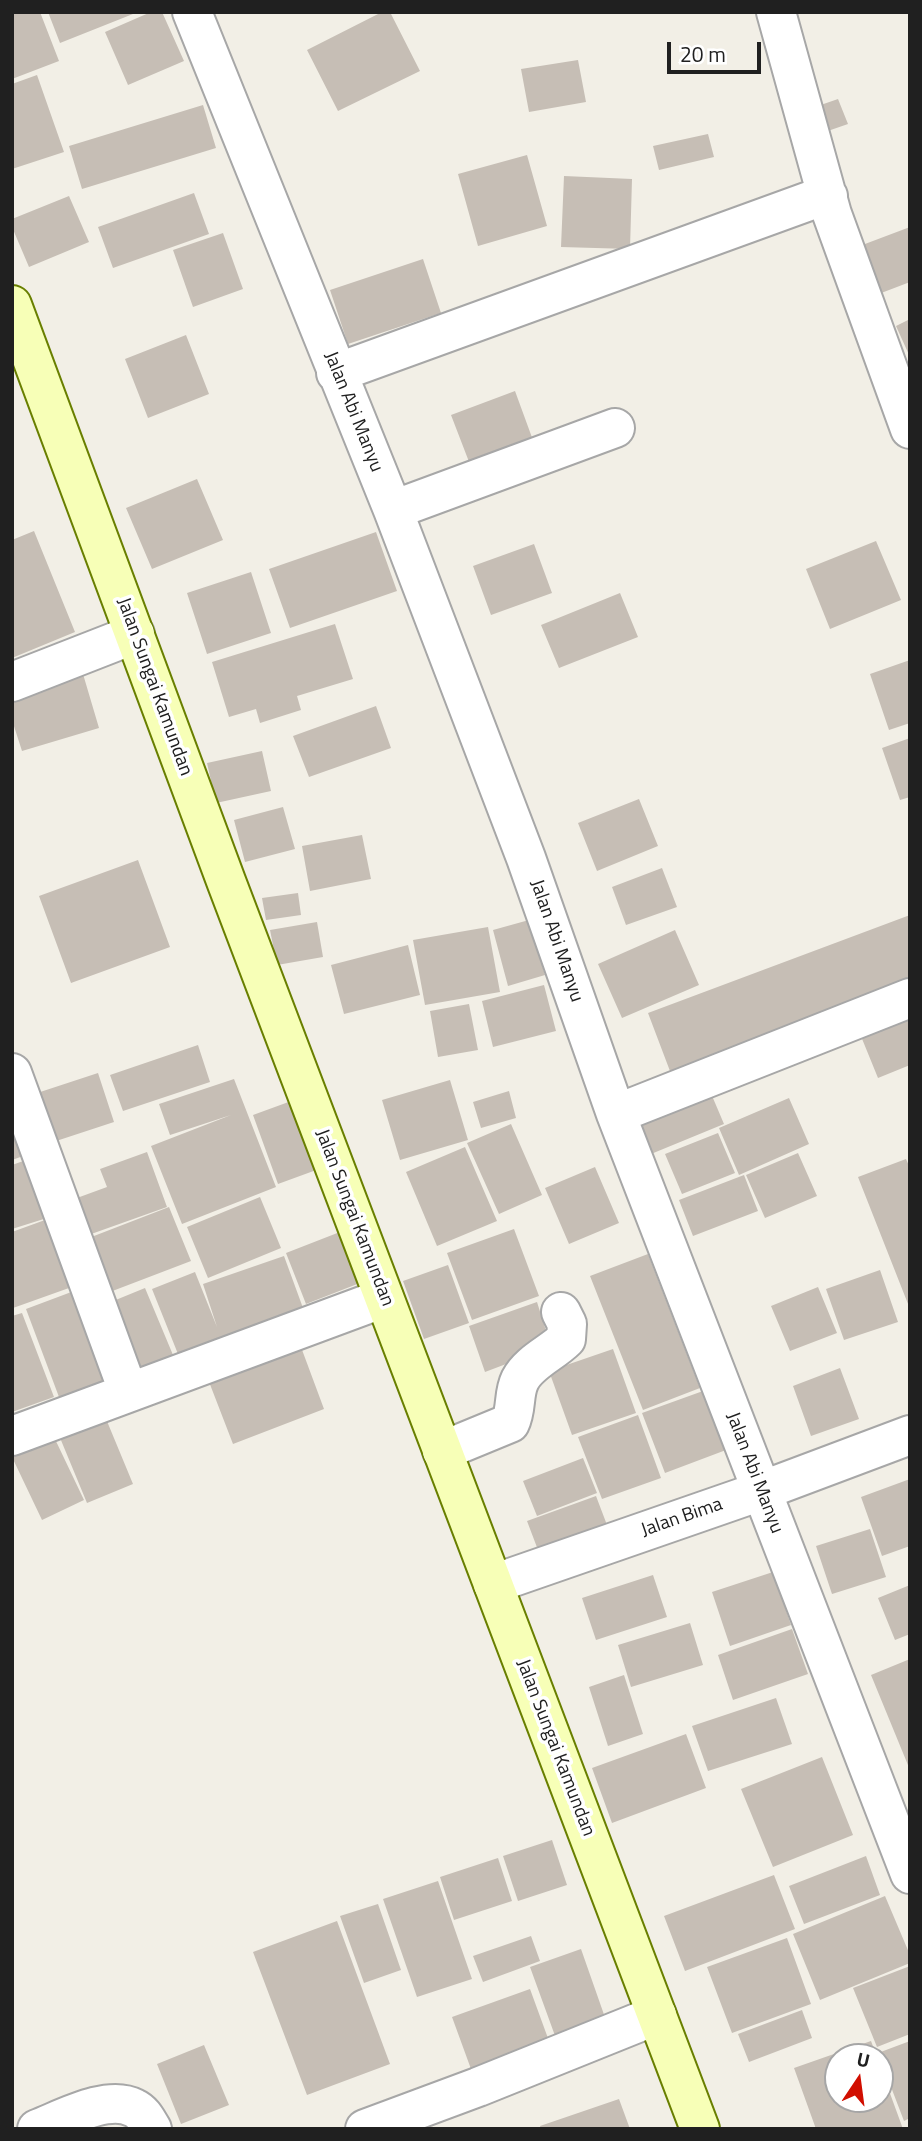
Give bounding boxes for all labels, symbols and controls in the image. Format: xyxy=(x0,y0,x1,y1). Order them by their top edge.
scale bar xyxy=(670,28,764,72)
text: 20 m xyxy=(680,38,726,70)
street label: Jalan Abi Manyu xyxy=(318,348,388,476)
street label: Jalan Sungai Kamundan xyxy=(111,595,197,779)
street label: Jalan Abi Manyu xyxy=(524,877,588,1005)
street label: Jalan Sungai Kamundan xyxy=(310,1126,398,1310)
street label: Jalan Abi Manyu xyxy=(720,1409,788,1537)
street label: Jalan Bima xyxy=(638,1493,726,1543)
street label: Jalan Sungai Kamundan xyxy=(511,1656,599,1840)
north arrow xyxy=(824,2043,894,2113)
text: U xyxy=(854,2043,873,2075)

